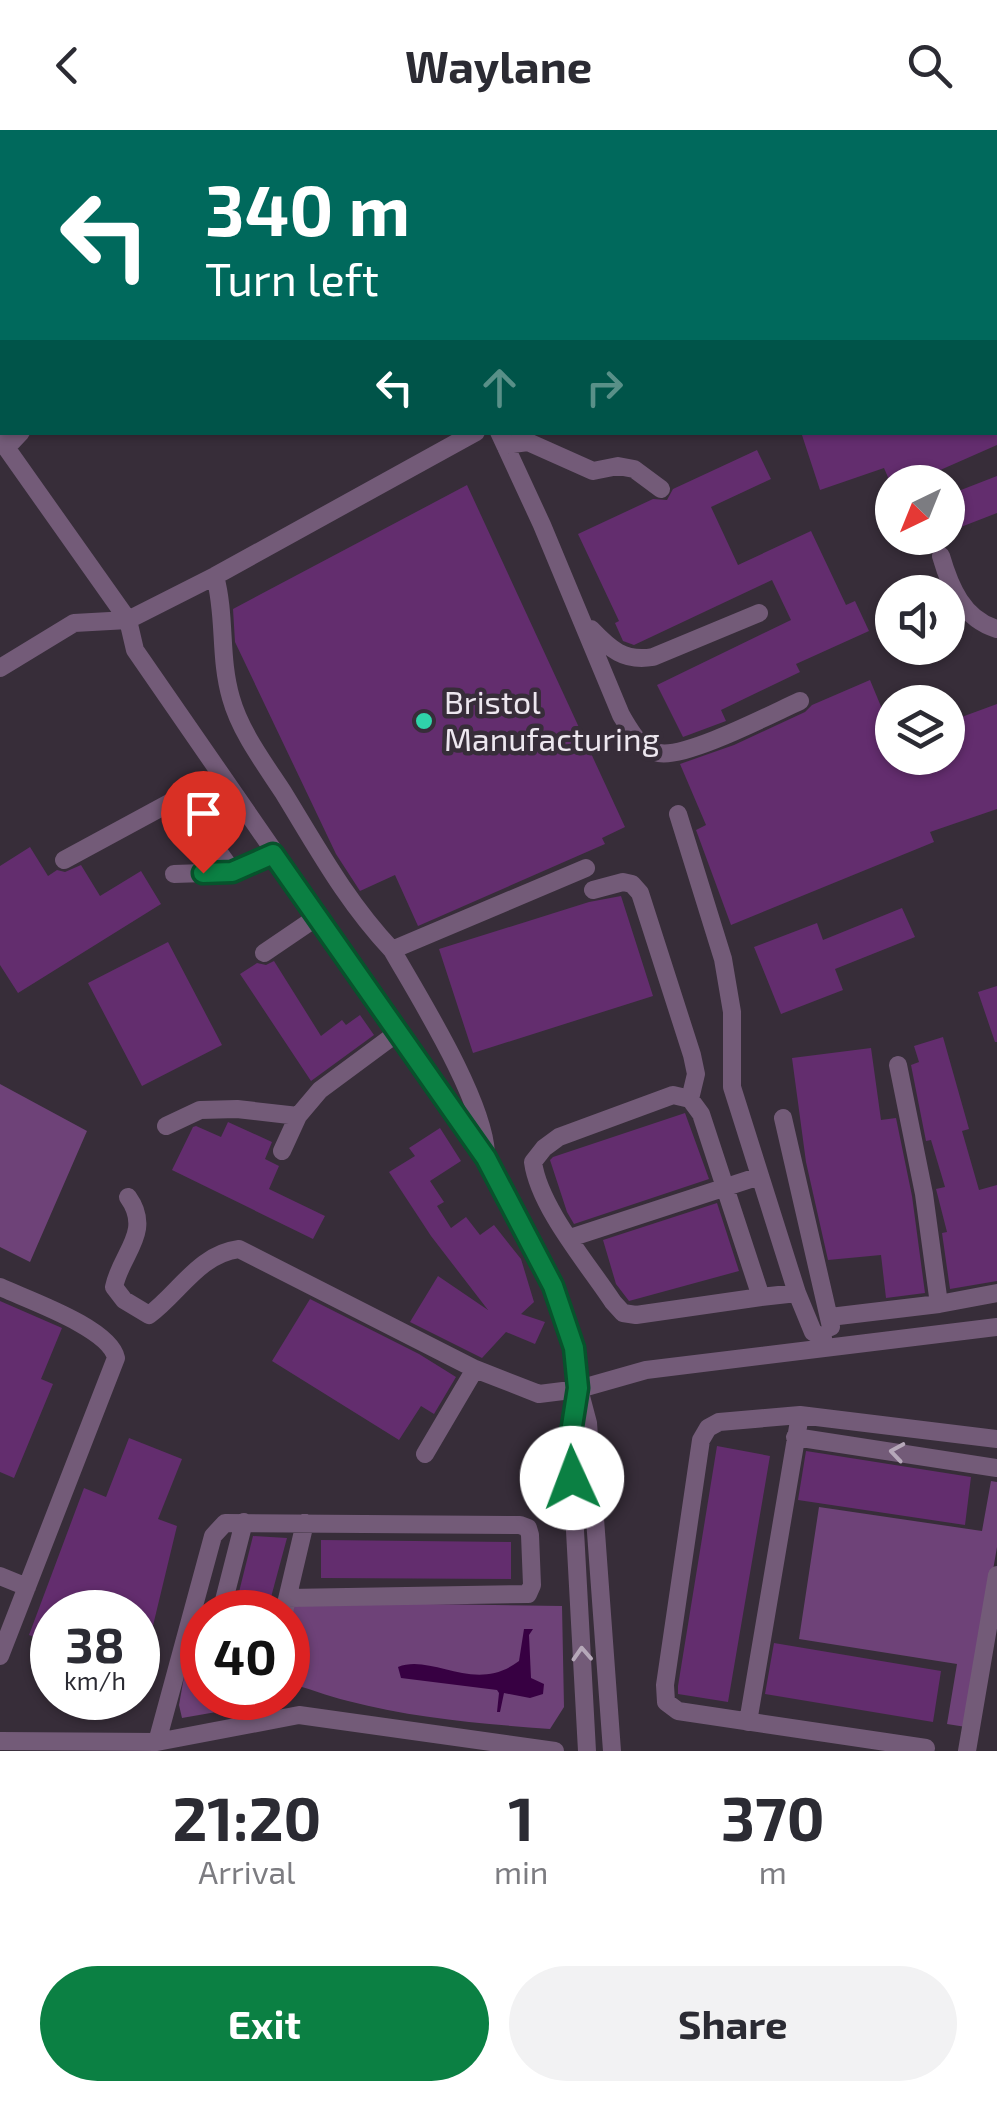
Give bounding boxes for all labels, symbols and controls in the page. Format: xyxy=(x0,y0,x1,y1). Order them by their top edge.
icon: back xyxy=(40,38,95,93)
text: Waylane xyxy=(405,38,592,92)
icon: search xyxy=(902,38,957,93)
text: 340 m xyxy=(205,166,410,250)
icon: left xyxy=(40,170,170,300)
text: Turn left xyxy=(205,251,379,305)
icon: left xyxy=(367,360,422,415)
icon: ahead xyxy=(472,360,527,415)
icon: right xyxy=(577,360,632,415)
north arrow xyxy=(875,465,965,555)
map controls xyxy=(875,465,965,775)
button: sound xyxy=(875,575,965,665)
place label: Bristol Manufacturing xyxy=(444,682,660,757)
button: layers xyxy=(875,685,965,775)
marker: Bristol Manufacturing xyxy=(413,710,435,732)
pin xyxy=(161,771,246,874)
icon: arrive xyxy=(176,786,231,841)
position arrow xyxy=(520,1426,624,1530)
one-way arrow xyxy=(889,1442,905,1463)
speed limit sign: 40 xyxy=(180,1590,310,1720)
text: 38 xyxy=(65,1613,125,1673)
one-way arrow xyxy=(572,1645,593,1661)
text: km/h xyxy=(64,1665,126,1695)
text: 21:20 xyxy=(172,1781,321,1853)
text: 1 xyxy=(508,1781,534,1853)
text: 370 xyxy=(721,1781,825,1853)
text: Arrival xyxy=(198,1852,296,1890)
text: min xyxy=(494,1852,548,1890)
text: m xyxy=(759,1852,787,1890)
button: Exit xyxy=(40,1966,489,2081)
button: Share xyxy=(509,1966,957,2081)

